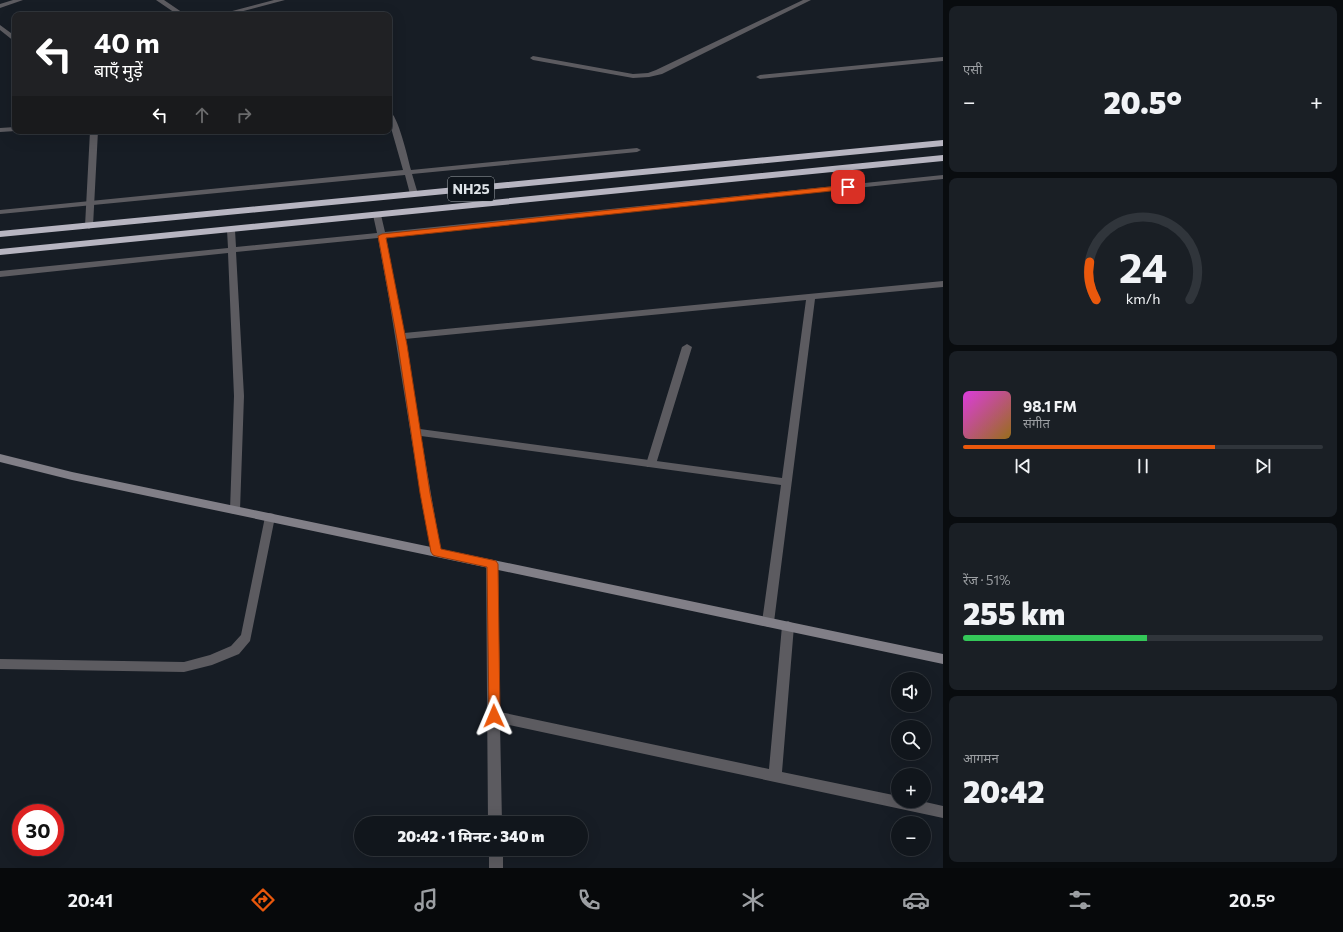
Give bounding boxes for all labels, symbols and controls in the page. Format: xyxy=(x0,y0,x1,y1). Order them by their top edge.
text: 40 m xyxy=(94,25,160,59)
icon: left xyxy=(28,28,80,80)
text: बाएँ मुड़ें xyxy=(94,59,143,81)
text: एसी xyxy=(963,61,982,77)
text: 20.5° xyxy=(1103,83,1182,120)
text: − xyxy=(963,88,976,115)
text: + xyxy=(1310,88,1323,115)
icon: left xyxy=(149,104,171,126)
icon: ahead xyxy=(191,104,213,126)
icon: right xyxy=(233,104,255,126)
pin xyxy=(831,170,865,204)
icon: arrive xyxy=(837,176,859,198)
road number: NH25 xyxy=(448,177,494,201)
text: 24 xyxy=(1119,240,1167,291)
text: km/h xyxy=(1126,288,1160,306)
text: 98.1 FM xyxy=(1023,397,1077,415)
text: संगीत xyxy=(1023,415,1050,431)
icon: previous xyxy=(1012,455,1034,477)
icon: pause xyxy=(1132,455,1154,477)
icon: next xyxy=(1252,455,1274,477)
text: रेंज · 51% xyxy=(963,572,1010,588)
text: 255 km xyxy=(963,594,1065,631)
map controls xyxy=(891,672,931,856)
button: sound xyxy=(891,672,931,712)
position arrow xyxy=(473,695,515,737)
button: search xyxy=(891,720,931,760)
text: आगमन xyxy=(963,750,999,766)
button: + xyxy=(891,768,931,808)
text: 20:42 xyxy=(963,772,1045,809)
speed limit sign: 30 xyxy=(12,804,64,856)
button: − xyxy=(891,816,931,856)
text: 20:42 · 1 मिनट · 340 m xyxy=(398,827,544,845)
icon: directions xyxy=(249,886,277,914)
icon: music xyxy=(412,886,440,914)
icon: phone xyxy=(575,886,603,914)
icon: climate xyxy=(739,886,767,914)
icon: car xyxy=(902,886,930,914)
icon: filters xyxy=(1066,886,1094,914)
text: 20:41 xyxy=(68,889,113,911)
text: 20.5° xyxy=(1229,889,1275,911)

